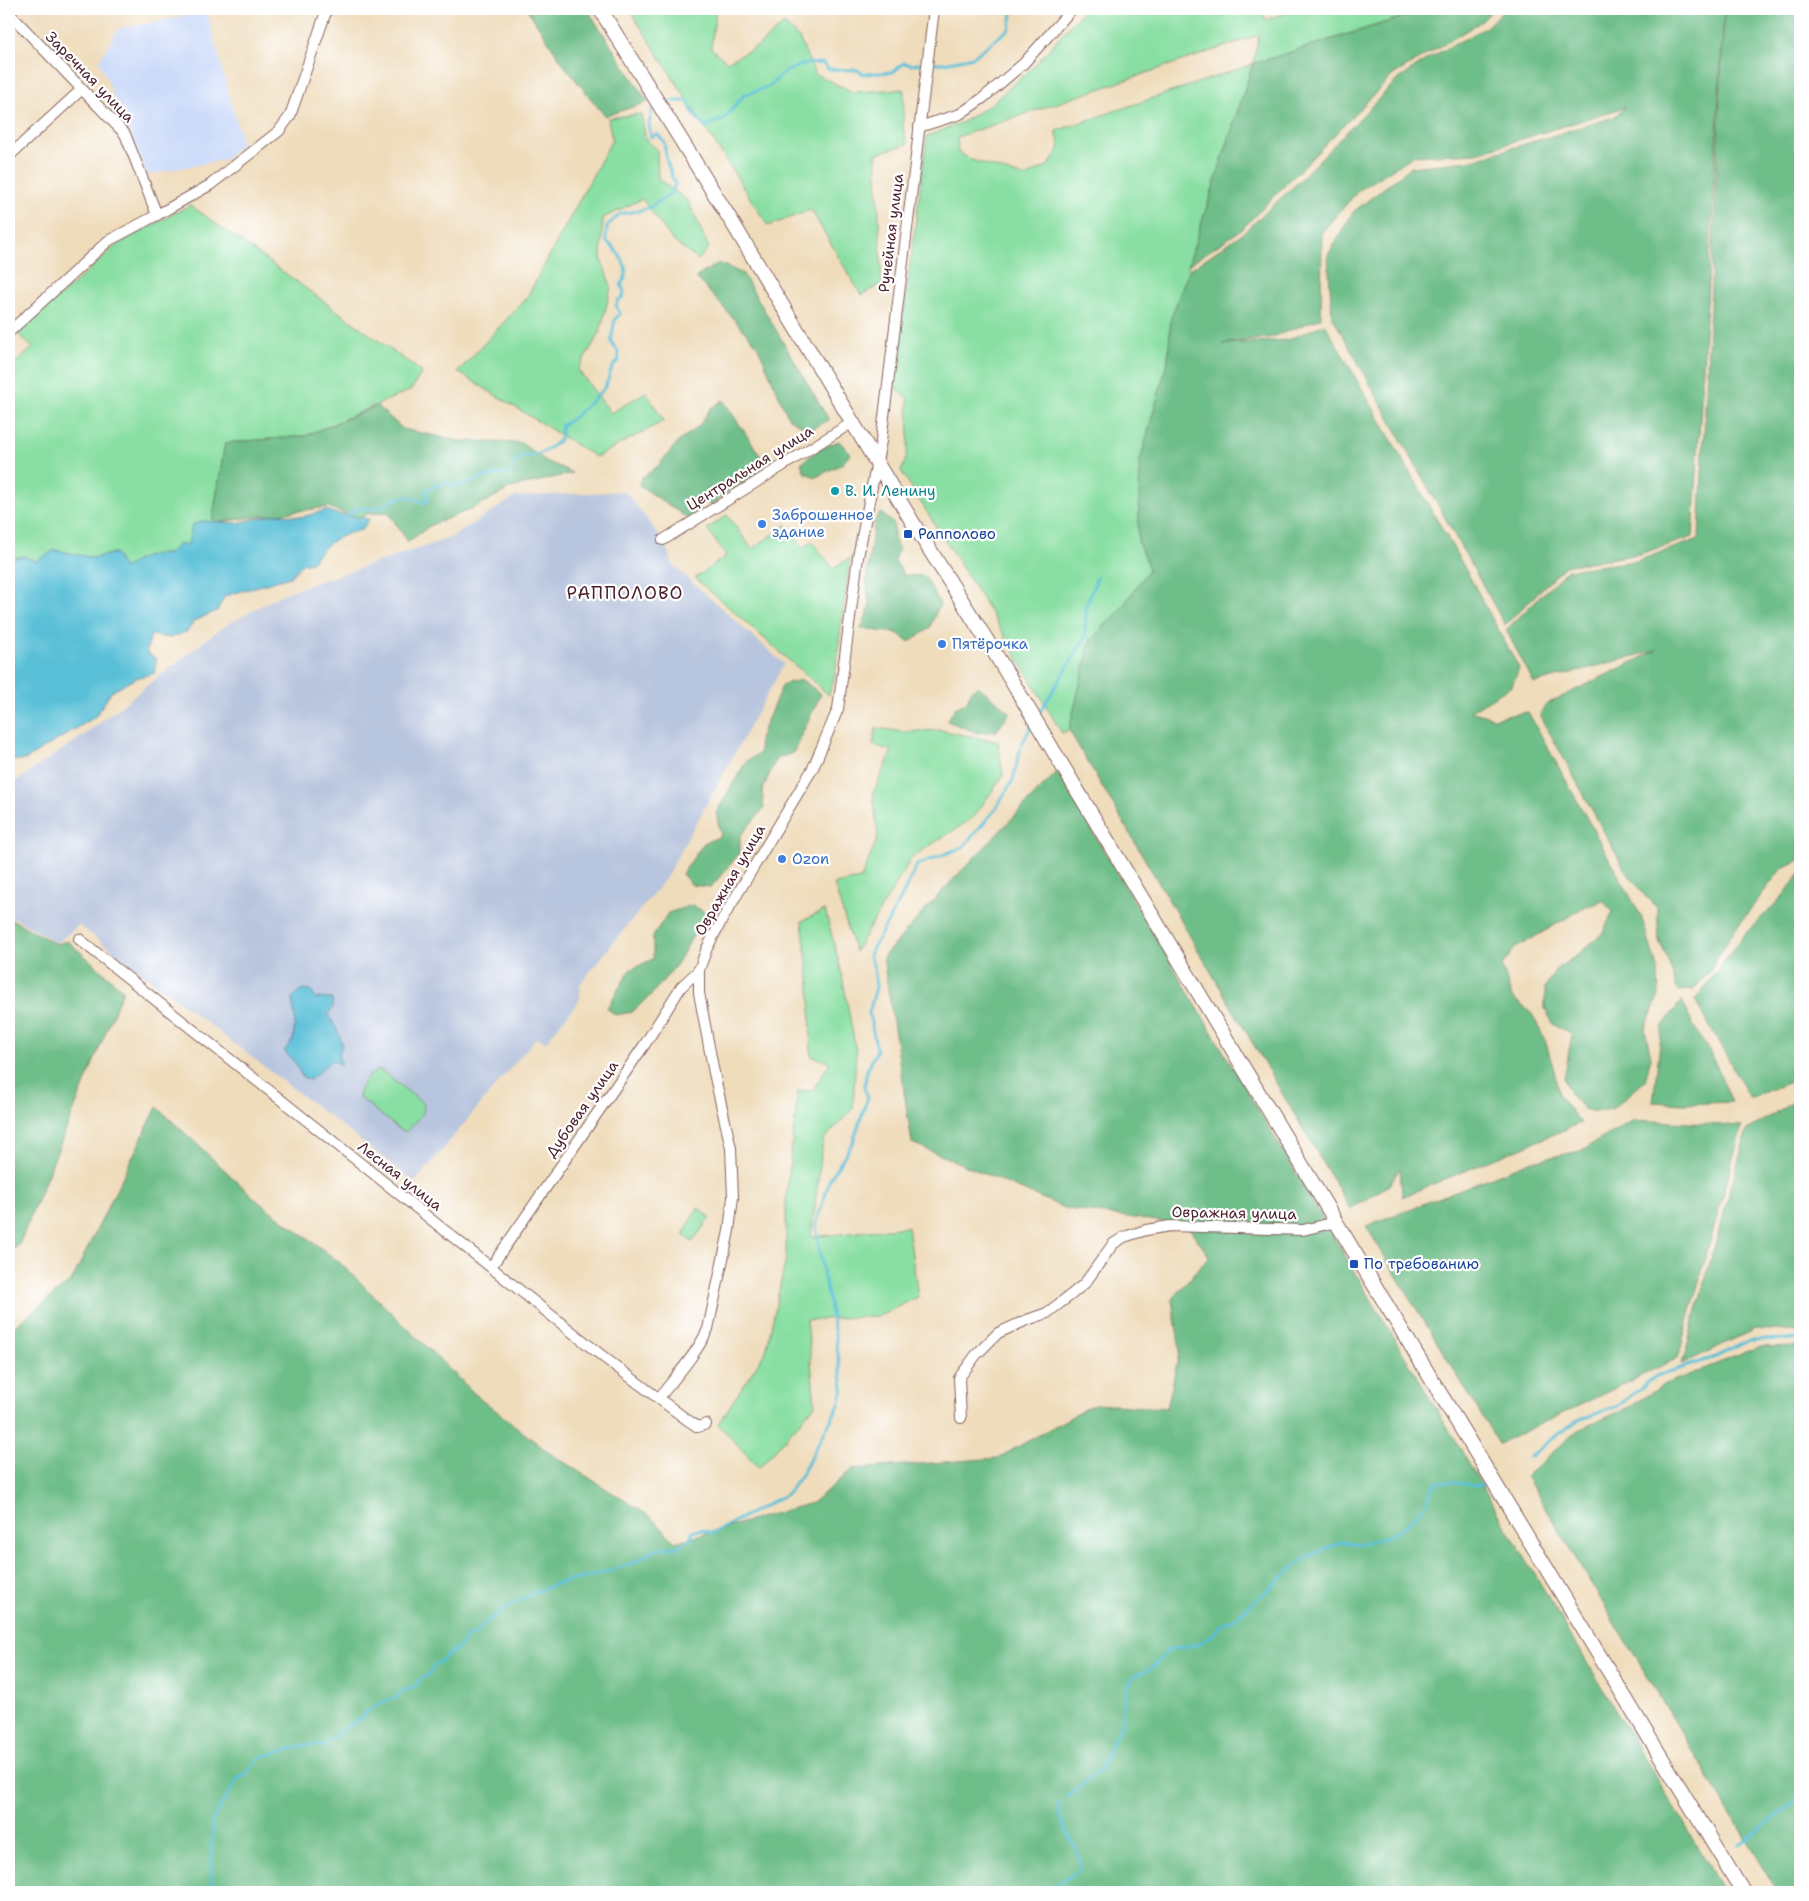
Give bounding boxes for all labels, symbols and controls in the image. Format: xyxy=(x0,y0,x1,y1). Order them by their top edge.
street label: Заречная улица xyxy=(41,27,139,127)
street label: Ручейная улица xyxy=(874,172,908,294)
street label: Центральная улица xyxy=(683,420,818,515)
place label: В. И. Ленину xyxy=(845,481,936,501)
marker: В. И. Ленину xyxy=(829,485,841,497)
place label: Заброшенное здание xyxy=(772,505,874,542)
marker: Заброшенное здание xyxy=(756,518,768,530)
place label: Рапполово xyxy=(918,524,996,544)
marker: Рапполово xyxy=(902,528,914,540)
district label: РАППОЛОВО xyxy=(566,581,684,605)
place label: Пятёрочка xyxy=(952,634,1029,654)
marker: Пятёрочка xyxy=(936,638,948,650)
street label: Овражная улица xyxy=(690,820,770,939)
place label: Ozon xyxy=(792,849,829,869)
marker: Ozon xyxy=(776,853,788,865)
street label: Дубовая улица xyxy=(541,1056,623,1161)
street label: Лесная улица xyxy=(354,1137,447,1216)
street label: Овражная улица xyxy=(1171,1202,1297,1224)
place label: По требованию xyxy=(1364,1254,1479,1274)
marker: По требованию xyxy=(1348,1258,1360,1270)

